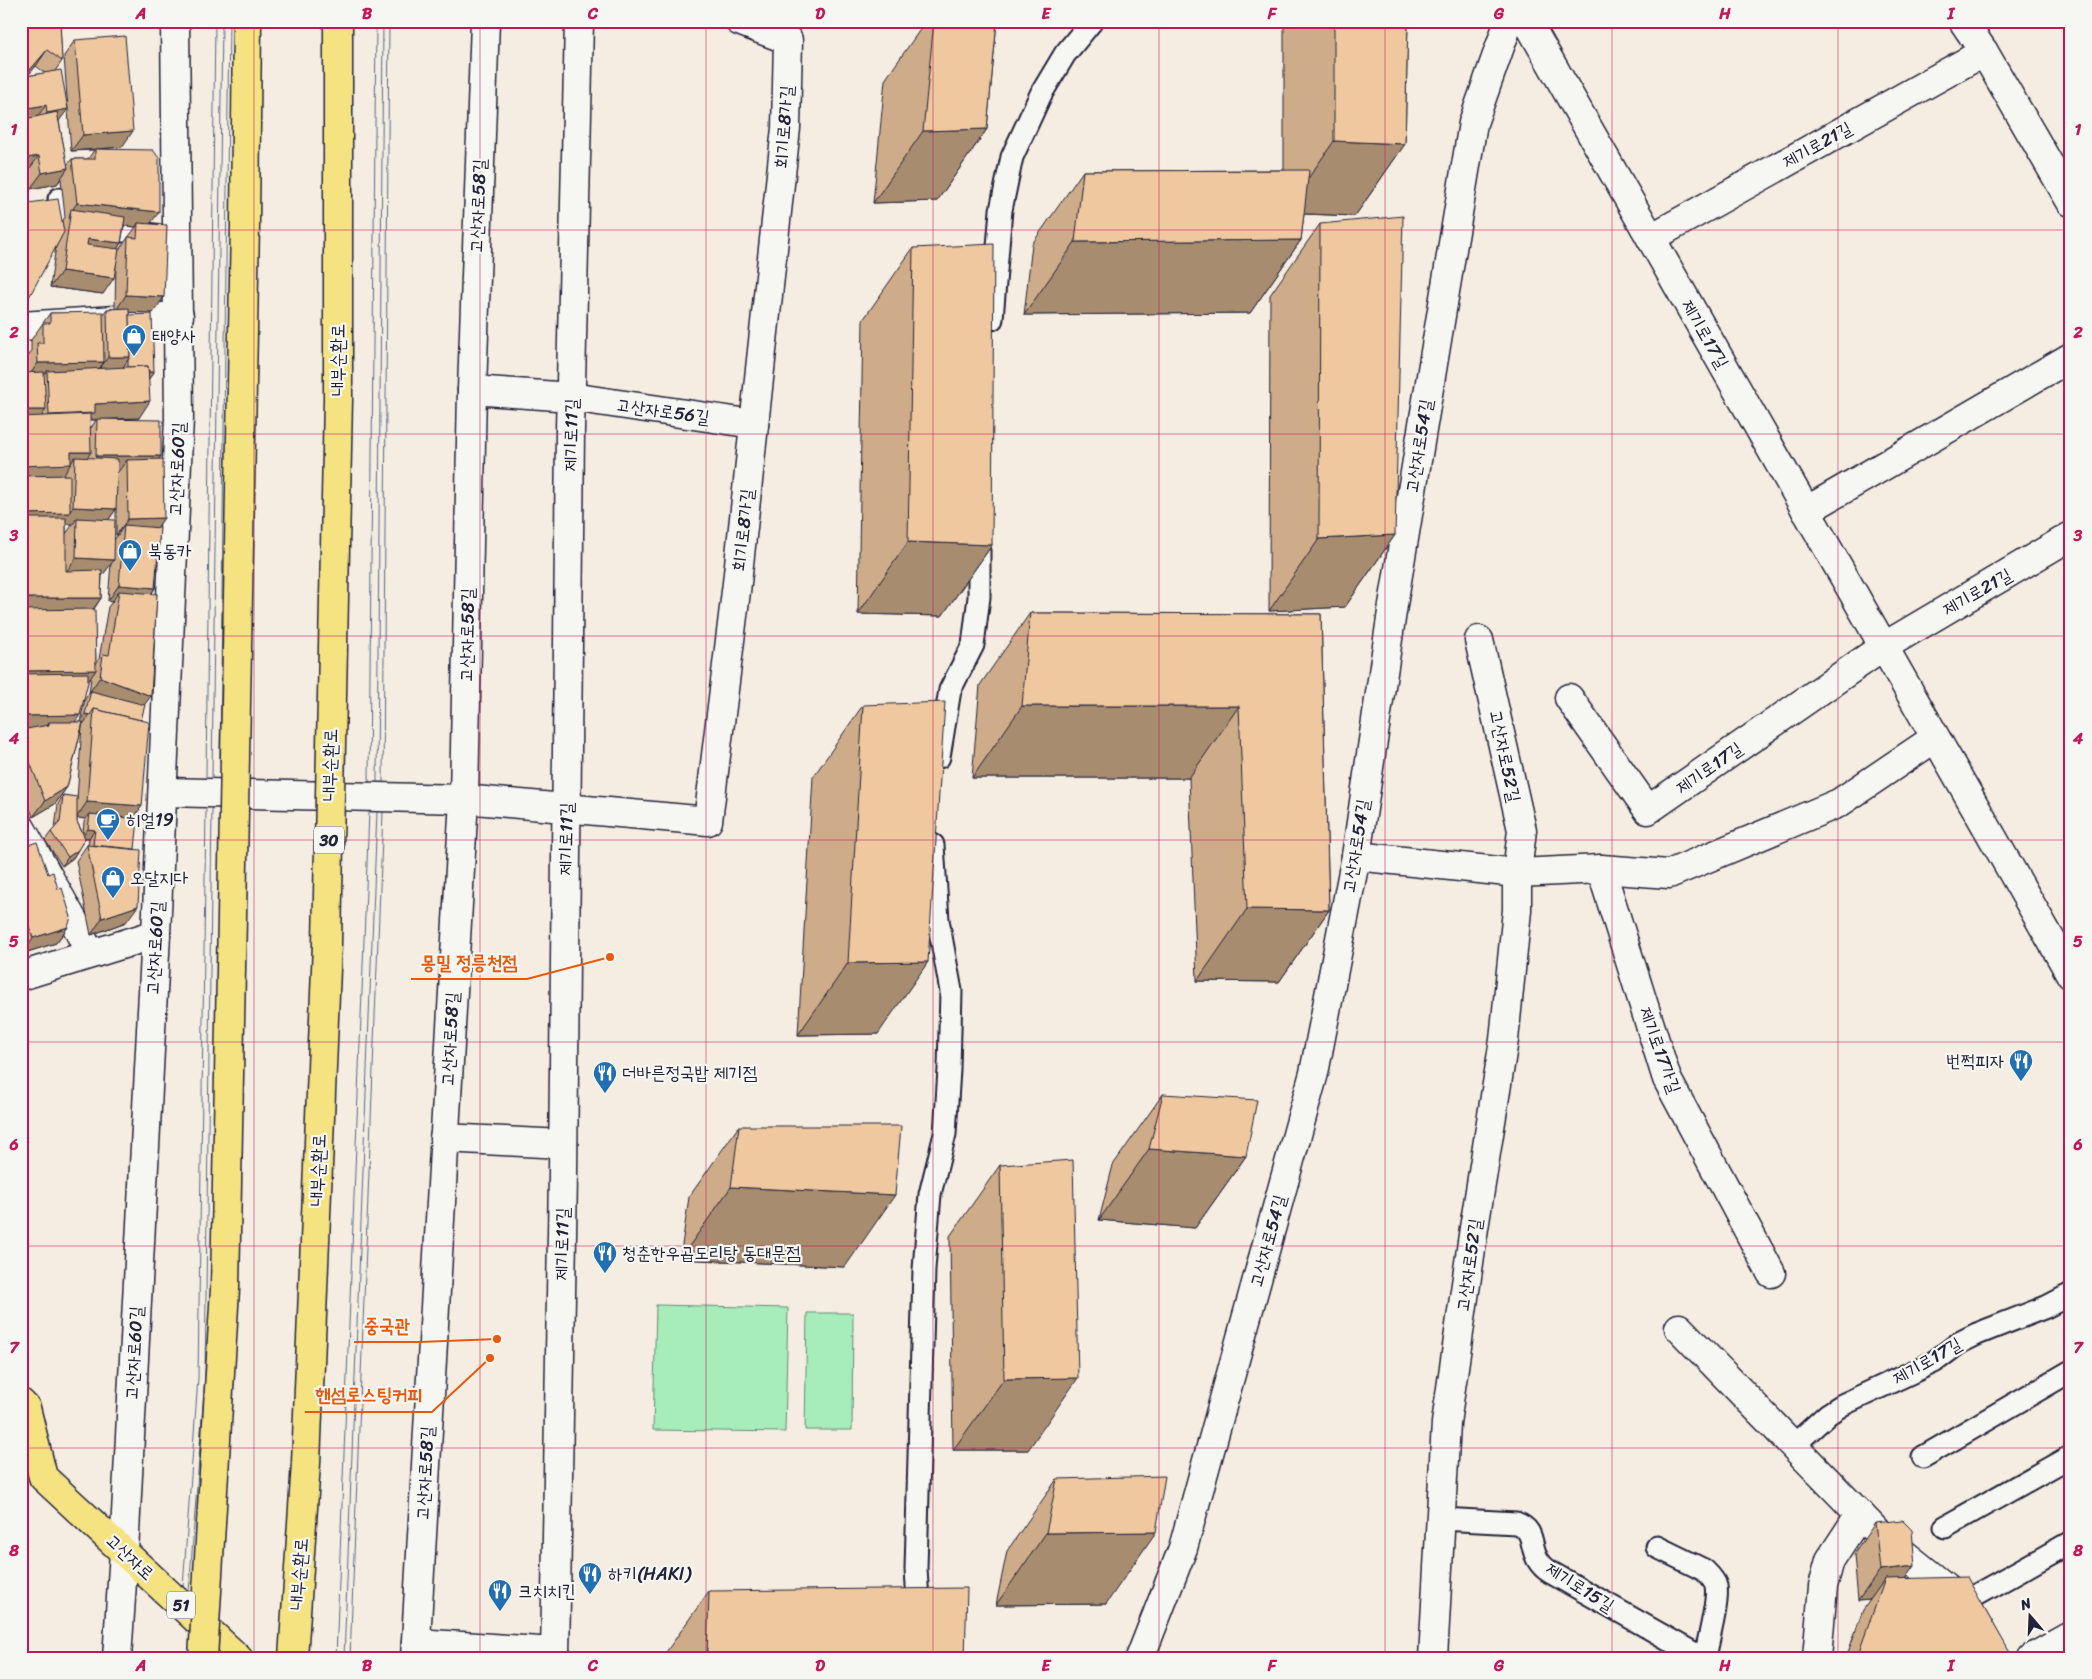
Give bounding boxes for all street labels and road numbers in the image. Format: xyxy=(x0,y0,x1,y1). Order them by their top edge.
street label: 회기로8가길 xyxy=(765,84,803,170)
street label: 제기로21길 xyxy=(1776,112,1858,177)
street label: 고산자로58길 xyxy=(460,158,496,254)
street label: 제기로17길 xyxy=(1672,293,1738,375)
street label: 내부순환로 xyxy=(322,324,354,396)
street label: 고산자로56길 xyxy=(614,389,712,433)
street label: 고산자로54길 xyxy=(1396,396,1442,495)
street label: 제기로11길 xyxy=(554,398,588,472)
street label: 고산자로60길 xyxy=(159,421,195,517)
street label: 회기로8가길 xyxy=(723,486,763,573)
street label: 제기로21길 xyxy=(1936,559,2018,625)
street label: 고산자로58길 xyxy=(450,587,484,682)
street label: 고산자로52길 xyxy=(1480,707,1531,806)
street label: 내부순환로 xyxy=(313,729,347,801)
street label: 제기로17길 xyxy=(1669,733,1750,803)
street label: 고산자로54길 xyxy=(1333,796,1379,895)
street label: 제기로11길 xyxy=(549,802,583,876)
road number: 30 xyxy=(314,826,344,854)
street label: 고산자로60길 xyxy=(137,900,173,996)
street label: 고산자로58길 xyxy=(432,991,468,1087)
street label: 제기로17가길 xyxy=(1630,1002,1691,1098)
street label: 내부순환로 xyxy=(301,1133,335,1207)
street label: 고산자로54길 xyxy=(1240,1191,1296,1291)
street label: 제기로11길 xyxy=(545,1207,579,1281)
street label: 고산자로52길 xyxy=(1447,1216,1491,1314)
street label: 고산자로60길 xyxy=(116,1305,152,1401)
street label: 제기로17길 xyxy=(1886,1328,1968,1394)
street label: 고산자로58길 xyxy=(407,1425,443,1521)
street label: 고산자로 xyxy=(98,1526,162,1588)
street label: 내부순환로 xyxy=(281,1537,317,1611)
street label: 제기로15길 xyxy=(1539,1553,1621,1621)
road number: 51 xyxy=(167,1592,195,1618)

